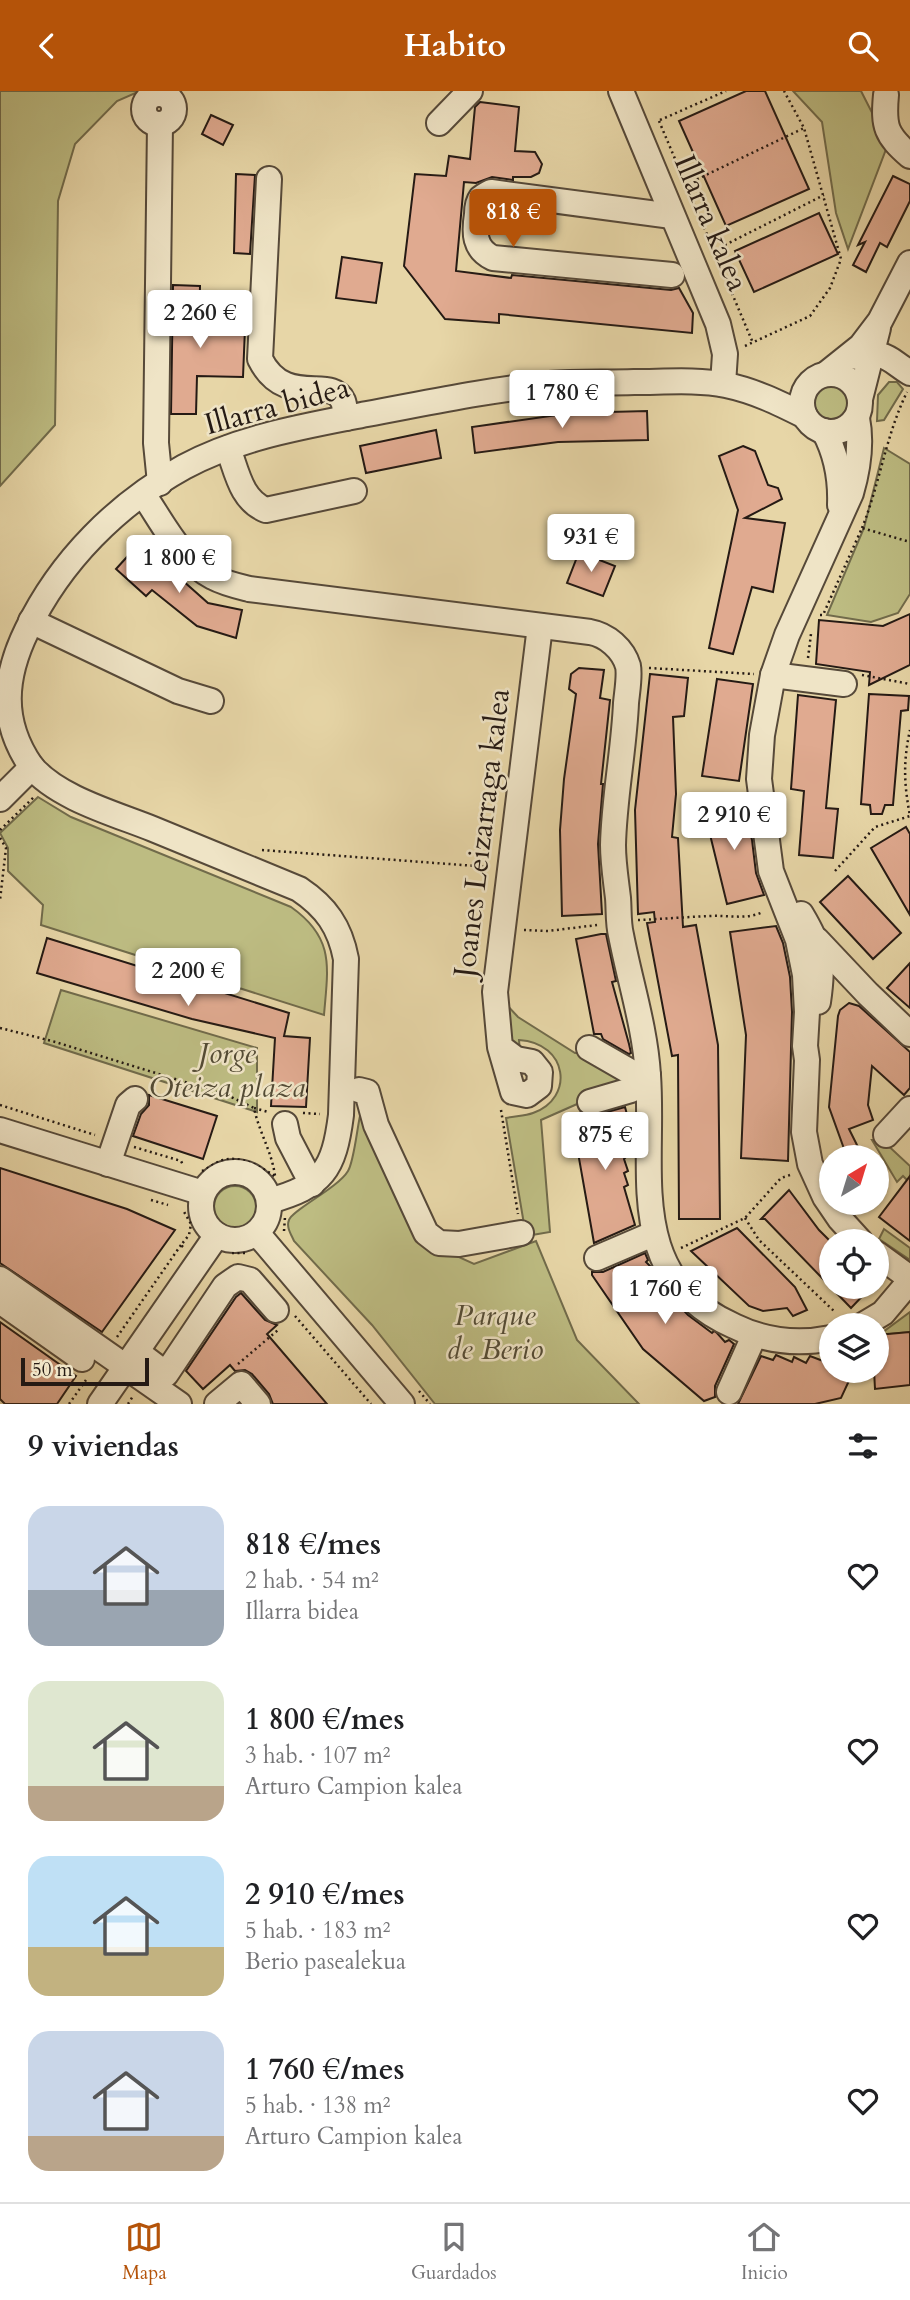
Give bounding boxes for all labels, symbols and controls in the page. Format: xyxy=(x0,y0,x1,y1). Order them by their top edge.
text: Habito xyxy=(404,24,506,68)
icon: back xyxy=(28,27,66,65)
icon: search xyxy=(844,27,882,65)
street label: Illarra kalea xyxy=(664,148,758,298)
pin: 818 € xyxy=(464,190,562,249)
text: 818 € xyxy=(485,196,541,227)
pin: 2 260 € xyxy=(135,291,265,350)
text: 2 260 € xyxy=(163,297,237,328)
street label: Illarra bidea xyxy=(200,367,354,445)
pin: 1 780 € xyxy=(497,371,627,430)
text: 1 780 € xyxy=(525,377,599,408)
pin: 931 € xyxy=(542,515,640,574)
text: 931 € xyxy=(563,521,619,552)
pin: 1 800 € xyxy=(114,535,244,595)
text: 1 800 € xyxy=(142,542,216,573)
street label: Joanes Leizarraga kalea xyxy=(443,686,520,984)
pin: 2 910 € xyxy=(669,793,799,852)
text: 2 910 € xyxy=(697,799,771,830)
pin: 2 200 € xyxy=(123,949,253,1008)
text: 2 200 € xyxy=(151,955,225,986)
park label: Jorge Oteiza plaza xyxy=(149,1033,305,1108)
pin: 875 € xyxy=(556,1112,654,1172)
text: 875 € xyxy=(577,1119,633,1150)
north arrow xyxy=(819,1145,889,1215)
map controls xyxy=(819,1145,889,1383)
button: locate xyxy=(819,1229,889,1299)
pin: 1 760 € xyxy=(600,1267,730,1326)
text: 1 760 € xyxy=(628,1273,702,1304)
park label: Parque de Berio xyxy=(446,1295,544,1370)
button: layers xyxy=(819,1313,889,1383)
scale bar xyxy=(21,1355,149,1387)
text: 50 m xyxy=(32,1357,73,1383)
text: 9 viviendas xyxy=(28,1426,179,1467)
icon: filters xyxy=(844,1427,882,1465)
text: 818 €/mes xyxy=(245,1524,381,1565)
icon: home xyxy=(84,1534,168,1618)
icon: heart xyxy=(844,1557,882,1595)
text: 2 hab. · 54 m² xyxy=(245,1565,379,1596)
text: Illarra bidea xyxy=(245,1596,359,1627)
text: 1 800 €/mes xyxy=(245,1699,405,1740)
icon: home xyxy=(84,1709,168,1793)
icon: heart xyxy=(844,1732,882,1770)
text: 3 hab. · 107 m² xyxy=(245,1740,391,1771)
text: Arturo Campion kalea xyxy=(245,1771,463,1802)
text: 2 910 €/mes xyxy=(245,1874,405,1915)
icon: home xyxy=(84,1884,168,1968)
icon: heart xyxy=(844,1907,882,1945)
text: 5 hab. · 183 m² xyxy=(245,1915,391,1946)
text: Berio pasealekua xyxy=(245,1946,406,1977)
text: 1 760 €/mes xyxy=(245,2049,405,2090)
icon: home xyxy=(84,2059,168,2143)
icon: heart xyxy=(844,2082,882,2120)
text: 5 hab. · 138 m² xyxy=(245,2090,391,2121)
text: Arturo Campion kalea xyxy=(245,2121,463,2152)
tab: Mapa xyxy=(122,2218,167,2286)
tab: Guardados xyxy=(411,2218,497,2286)
tab: Inicio xyxy=(741,2218,788,2286)

